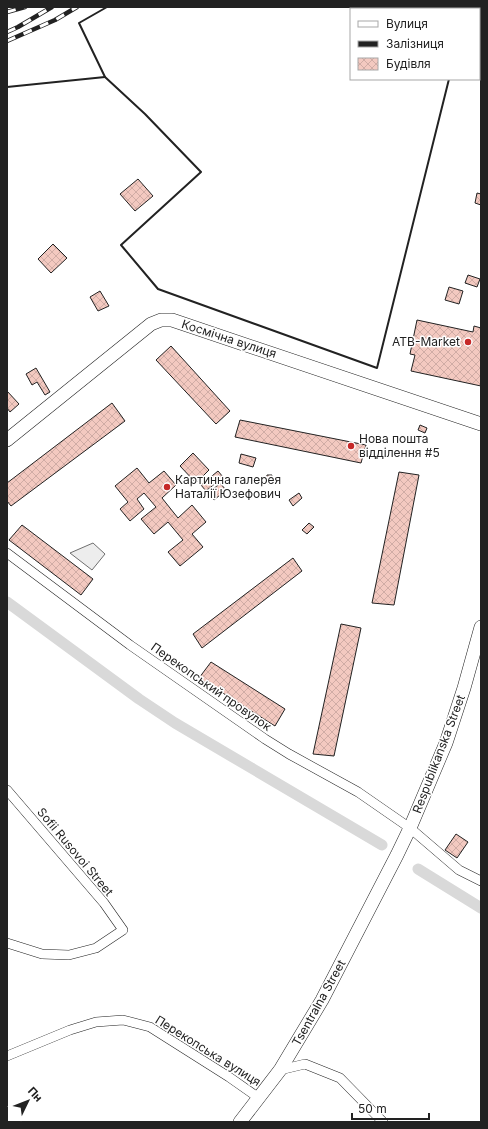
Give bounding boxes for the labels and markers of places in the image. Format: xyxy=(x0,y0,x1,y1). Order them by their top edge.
place label: ATB-Market xyxy=(392,334,460,349)
marker: ATB-Market xyxy=(463,337,473,347)
place label: Нова пошта відділення #5 xyxy=(359,431,440,460)
marker: Нова пошта відділення #5 xyxy=(346,441,356,451)
place label: Картинна галерея Наталії Юзефович xyxy=(175,472,281,501)
marker: Картинна галерея Наталії Юзефович xyxy=(162,482,172,492)

